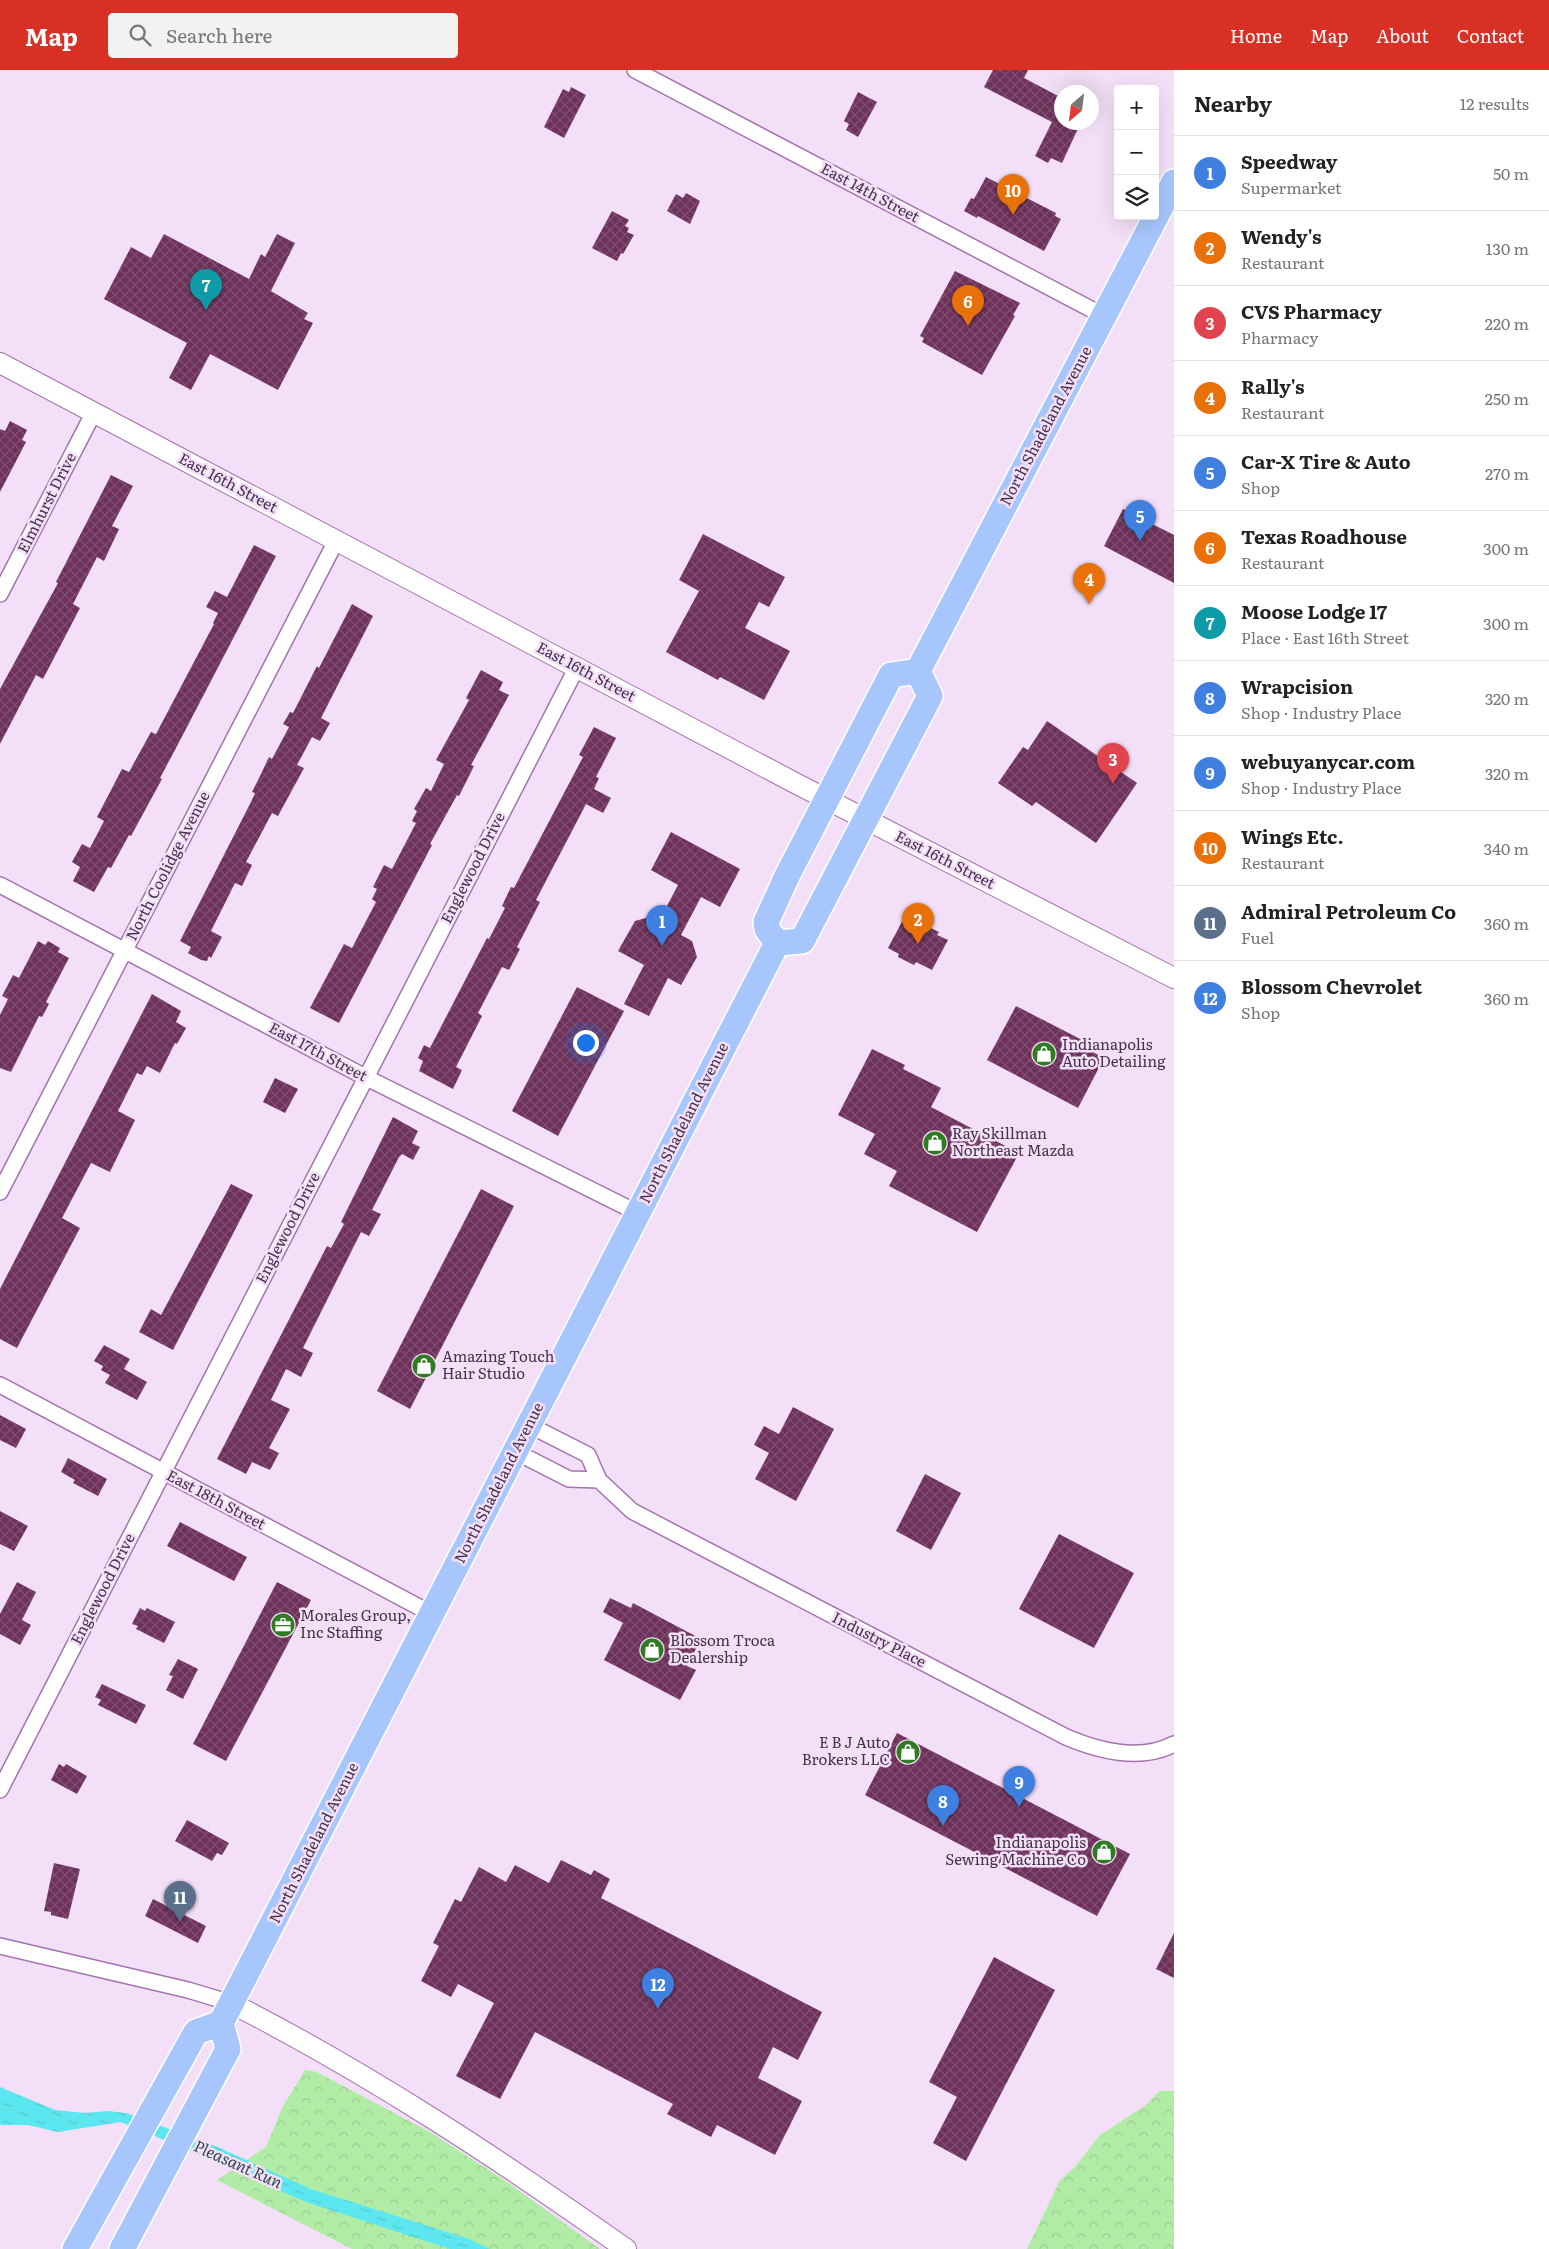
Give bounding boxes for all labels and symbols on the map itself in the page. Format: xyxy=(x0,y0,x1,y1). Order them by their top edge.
north arrow xyxy=(1054,85,1099,130)
street label: East 14th Street xyxy=(817,156,924,227)
pin: 10 xyxy=(997,174,1029,215)
pin: 7 xyxy=(190,269,222,310)
pin: 6 xyxy=(952,285,984,326)
street label: North Shadeland Avenue xyxy=(993,341,1097,509)
street label: East 16th Street xyxy=(175,446,282,517)
street label: Elmhurst Drive xyxy=(10,448,81,557)
pin: 5 xyxy=(1124,500,1156,541)
pin: 4 xyxy=(1073,563,1105,604)
street label: East 16th Street xyxy=(533,635,640,706)
pin: 3 xyxy=(1097,743,1129,784)
street label: North Coolidge Avenue xyxy=(119,786,214,944)
street label: Englewood Drive xyxy=(434,808,510,927)
street label: East 16th Street xyxy=(892,824,1000,894)
pin: 2 xyxy=(902,903,934,944)
pin: 1 xyxy=(646,905,678,946)
street label: East 17th Street xyxy=(265,1015,372,1086)
your location xyxy=(573,1030,599,1056)
place label: Indianapolis Auto Detailing xyxy=(1062,1032,1166,1072)
street label: North Shadeland Avenue xyxy=(632,1038,733,1207)
shop icon: Indianapolis Auto Detailing xyxy=(1031,1041,1057,1067)
place label: Ray Skillman Northeast Mazda xyxy=(952,1121,1075,1161)
shop icon: Ray Skillman Northeast Mazda xyxy=(922,1130,948,1156)
street label: Englewood Drive xyxy=(249,1168,325,1287)
place label: Amazing Touch Hair Studio xyxy=(442,1344,555,1384)
shop icon: Amazing Touch Hair Studio xyxy=(411,1353,437,1379)
street label: North Shadeland Avenue xyxy=(447,1398,548,1567)
street label: East 18th Street xyxy=(163,1463,270,1535)
street label: Englewood Drive xyxy=(64,1529,140,1648)
place label: Morales Group, Inc Staffing xyxy=(300,1603,411,1643)
street label: Industry Place xyxy=(829,1605,931,1672)
office icon: Morales Group, Inc Staffing xyxy=(270,1612,296,1638)
place label: Blossom Troca Dealership xyxy=(670,1628,776,1668)
shop icon: Blossom Troca Dealership xyxy=(639,1637,665,1663)
place label: E B J Auto Brokers LLC xyxy=(802,1730,890,1770)
shop icon: E B J Auto Brokers LLC xyxy=(895,1739,921,1765)
street label: North Shadeland Avenue xyxy=(262,1758,363,1927)
pin: 9 xyxy=(1003,1766,1035,1807)
pin: 8 xyxy=(927,1785,959,1826)
place label: Indianapolis Sewing Machine Co xyxy=(945,1830,1086,1870)
shop icon: Indianapolis Sewing Machine Co xyxy=(1091,1839,1117,1865)
pin: 11 xyxy=(164,1881,196,1922)
pin: 12 xyxy=(642,1968,674,2009)
water label: Pleasant Run xyxy=(190,2133,287,2193)

